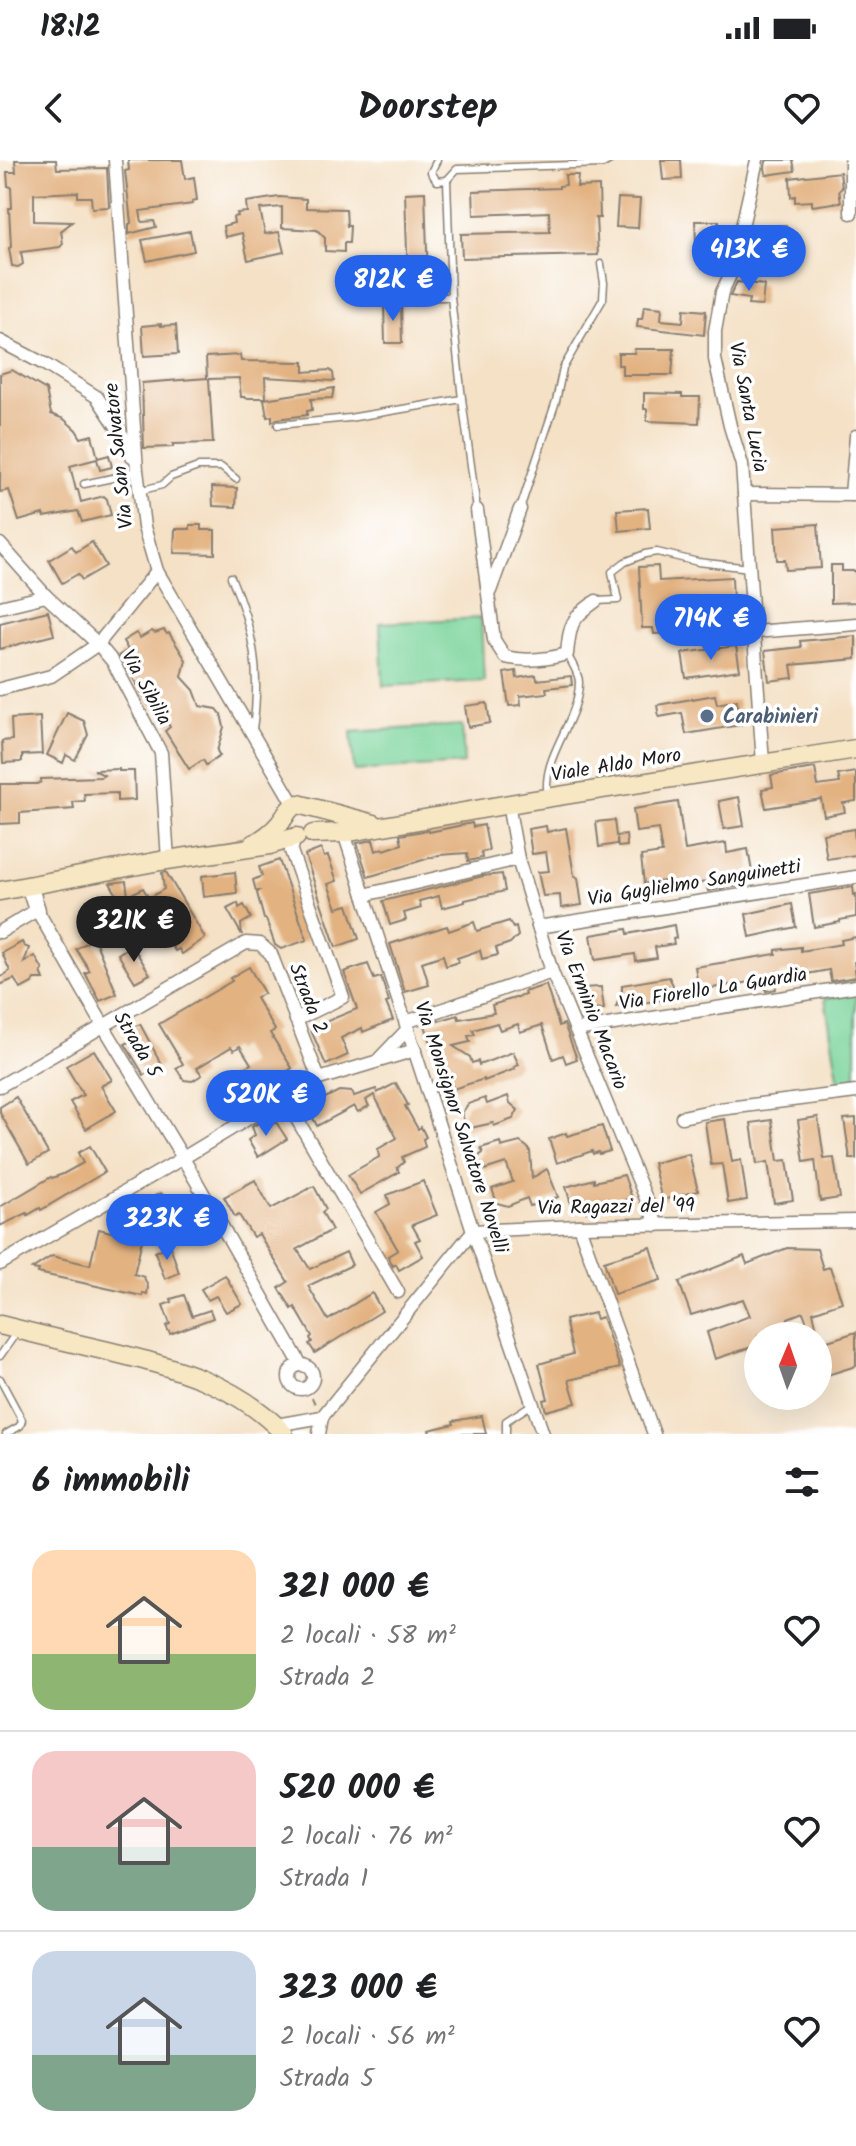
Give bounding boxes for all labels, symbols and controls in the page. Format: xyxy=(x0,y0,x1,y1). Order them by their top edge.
text: 18:12 xyxy=(40,4,101,52)
text: Doorstep xyxy=(358,80,498,137)
icon: back xyxy=(32,86,76,130)
icon: heart xyxy=(780,86,824,130)
pin: 413K € xyxy=(684,225,814,293)
text: 413K € xyxy=(710,230,788,272)
pin: 812K € xyxy=(328,255,458,323)
text: 812K € xyxy=(353,260,433,302)
street label: Via Santa Lucia xyxy=(719,339,775,475)
street label: Via San Salvatore xyxy=(96,381,144,530)
pin: 714K € xyxy=(646,594,776,662)
text: 714K € xyxy=(673,599,749,641)
street label: Via Sibilia xyxy=(111,644,179,732)
place label: Carabinieri xyxy=(723,702,819,734)
marker: Carabinieri xyxy=(698,707,716,725)
street label: Viale Aldo Moro xyxy=(549,740,684,792)
street label: Via Guglielmo Sanguinetti xyxy=(586,851,804,917)
pin: 321K € xyxy=(69,896,199,964)
text: 321K € xyxy=(94,901,174,943)
street label: Via Erminio Macario xyxy=(545,926,635,1095)
street label: Strada 2 xyxy=(279,959,335,1039)
street label: Via Fiorello La Guardia xyxy=(617,959,810,1021)
street label: Via Monsignor Salvatore Novelli xyxy=(404,998,516,1259)
street label: Strada 5 xyxy=(104,1006,169,1085)
pin: 520K € xyxy=(201,1070,331,1138)
text: 520K € xyxy=(224,1075,308,1117)
street label: Via Ragazzi del '99 xyxy=(537,1191,695,1225)
pin: 323K € xyxy=(102,1194,232,1262)
text: 323K € xyxy=(124,1199,210,1241)
north arrow xyxy=(744,1322,832,1410)
map controls xyxy=(744,1322,832,1410)
text: 6 immobili xyxy=(32,1455,190,1509)
icon: filters xyxy=(780,1460,824,1504)
text: 321 000 € xyxy=(280,1561,429,1615)
icon: home xyxy=(96,1582,192,1678)
icon: heart xyxy=(780,1608,824,1652)
text: 2 locali · 58 m² xyxy=(280,1615,456,1657)
text: Strada 2 xyxy=(280,1657,375,1699)
text: 520 000 € xyxy=(280,1762,435,1816)
icon: home xyxy=(96,1783,192,1879)
icon: heart xyxy=(780,1809,824,1853)
text: 2 locali · 76 m² xyxy=(280,1816,453,1858)
text: Strada 1 xyxy=(280,1858,368,1900)
text: 323 000 € xyxy=(280,1962,437,2016)
icon: home xyxy=(96,1983,192,2079)
icon: heart xyxy=(780,2009,824,2053)
text: 2 locali · 56 m² xyxy=(280,2016,455,2058)
text: Strada 5 xyxy=(280,2058,374,2100)

